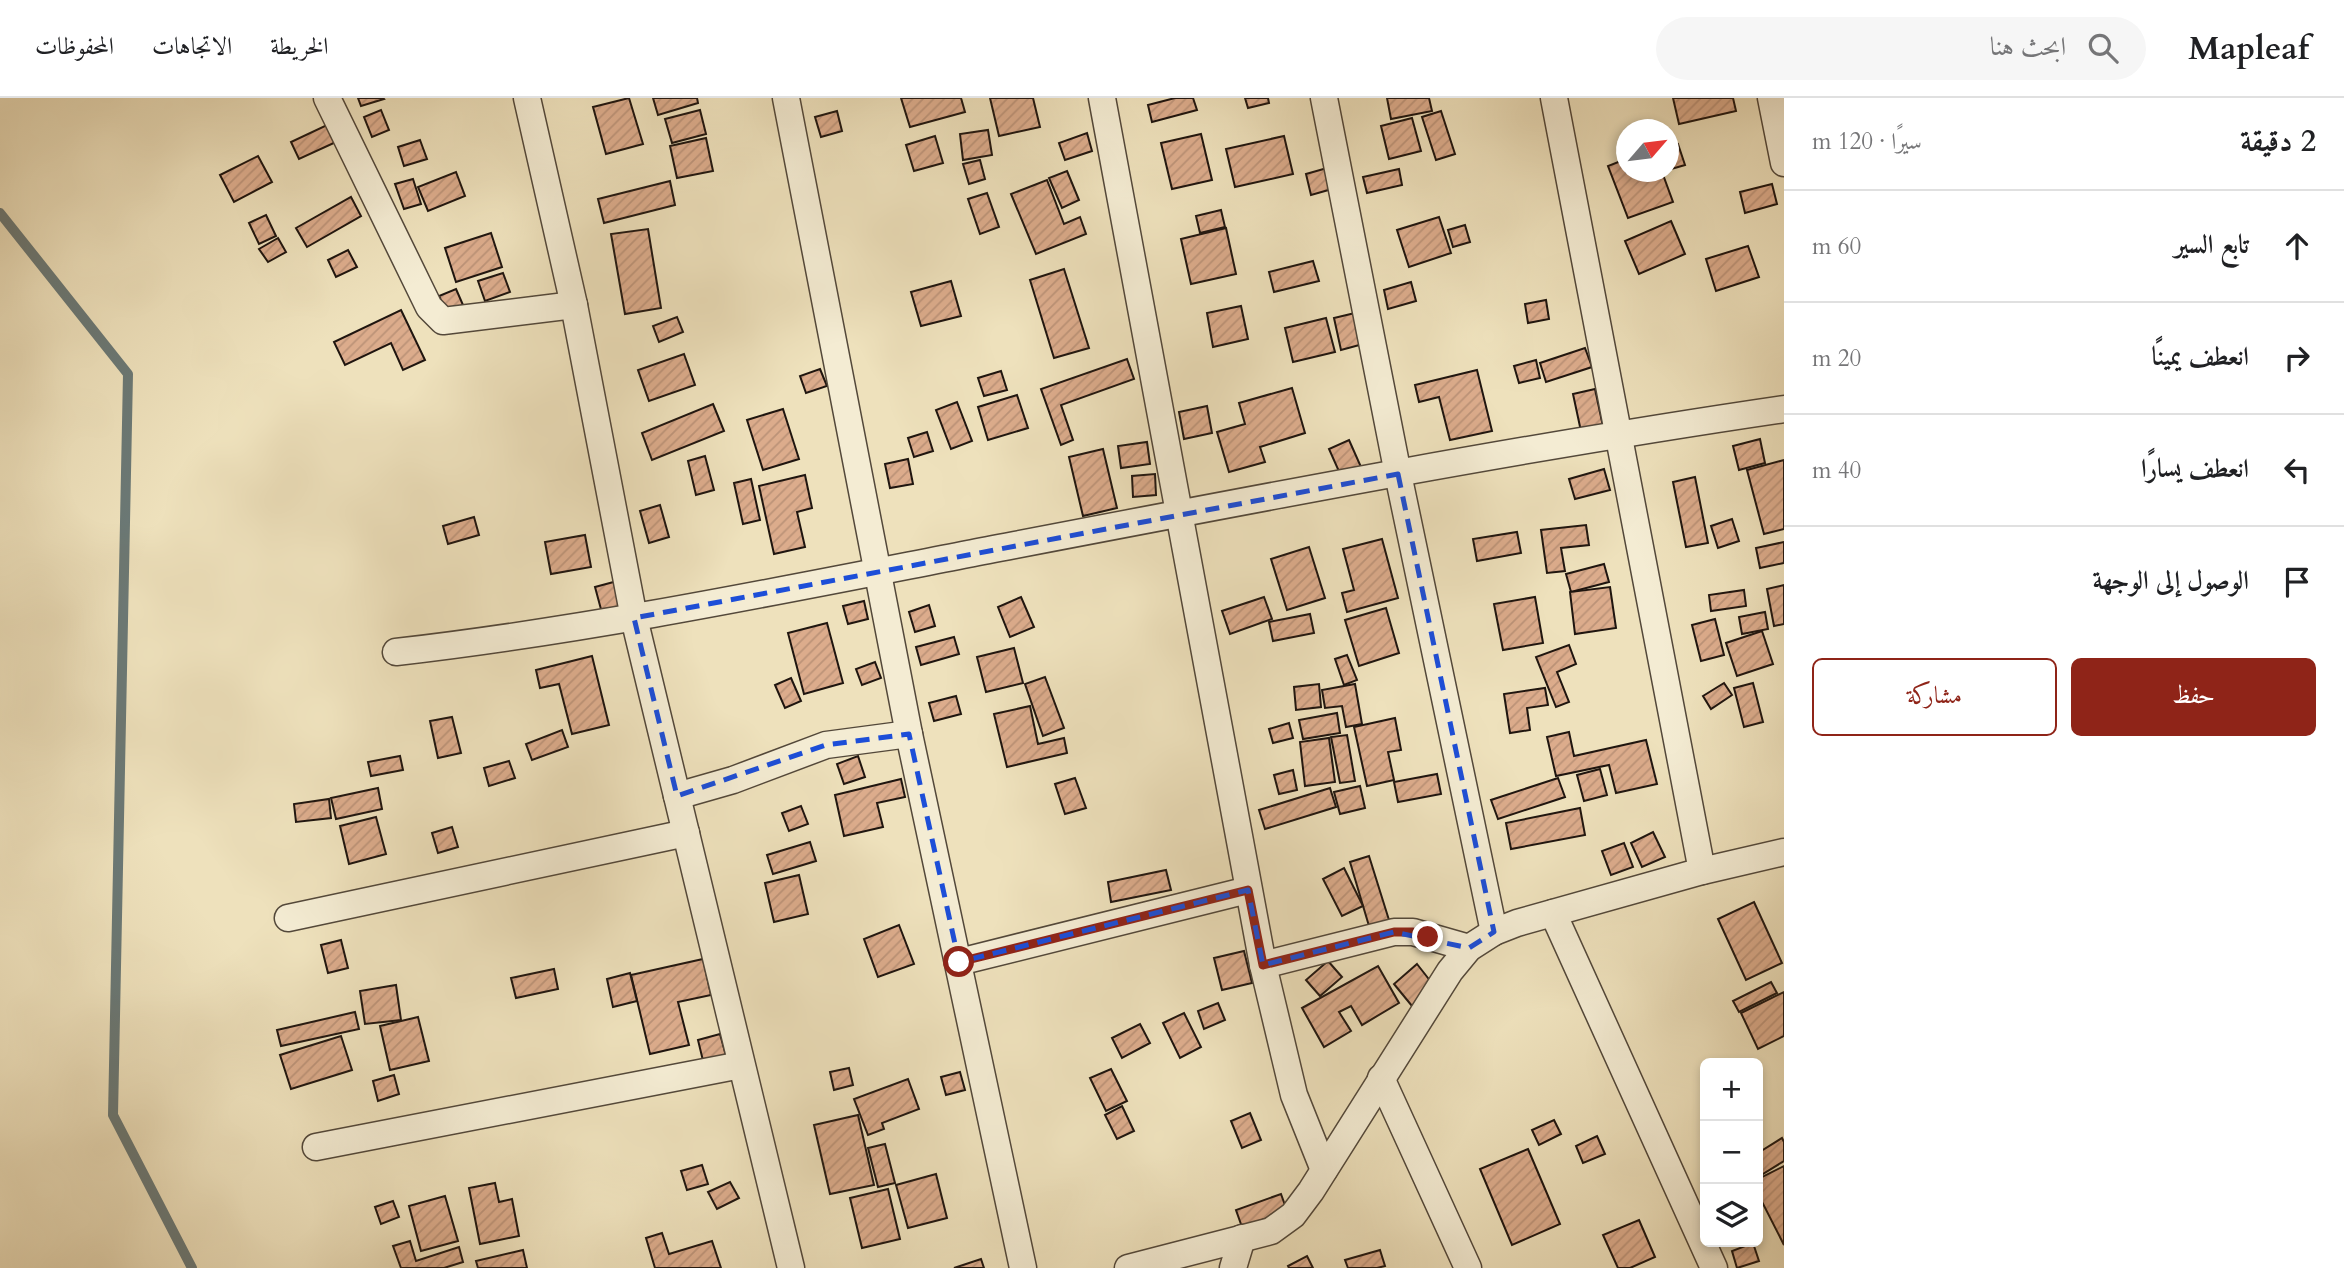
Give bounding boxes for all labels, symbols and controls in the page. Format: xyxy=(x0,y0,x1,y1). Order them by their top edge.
search box xyxy=(1656,17,2146,80)
text: Mapleaf xyxy=(2188,26,2309,71)
text: ابحث هنا xyxy=(1990,29,2066,64)
icon: search xyxy=(2084,29,2122,67)
text: المحفوظات xyxy=(35,30,114,63)
text: الاتجاهات xyxy=(152,30,232,63)
text: الخريطة xyxy=(270,30,329,63)
north arrow xyxy=(1616,119,1679,182)
text: 2 دقيقة xyxy=(2240,121,2316,162)
text: سيرًا · 120 m xyxy=(1812,126,1922,157)
text: تابع السير xyxy=(2174,227,2249,262)
icon: ahead xyxy=(2278,227,2316,265)
text: 60 m xyxy=(1812,231,1861,262)
text: انعطف يمينًا xyxy=(2151,339,2249,374)
icon: right xyxy=(2278,339,2316,377)
text: 20 m xyxy=(1812,343,1861,374)
text: انعطف يسارًا xyxy=(2141,451,2249,486)
icon: left xyxy=(2278,451,2316,489)
text: 40 m xyxy=(1812,455,1861,486)
text: الوصول إلى الوجهة xyxy=(2093,563,2249,598)
icon: arrive xyxy=(2278,563,2316,601)
button: مشاركة xyxy=(1812,658,2057,736)
button: حفظ xyxy=(2071,658,2316,736)
route end xyxy=(1412,921,1443,952)
route start xyxy=(943,946,974,977)
map controls xyxy=(1700,1058,1763,1247)
button: + xyxy=(1700,1058,1763,1121)
button: − xyxy=(1700,1121,1763,1184)
button: layers xyxy=(1700,1184,1763,1247)

